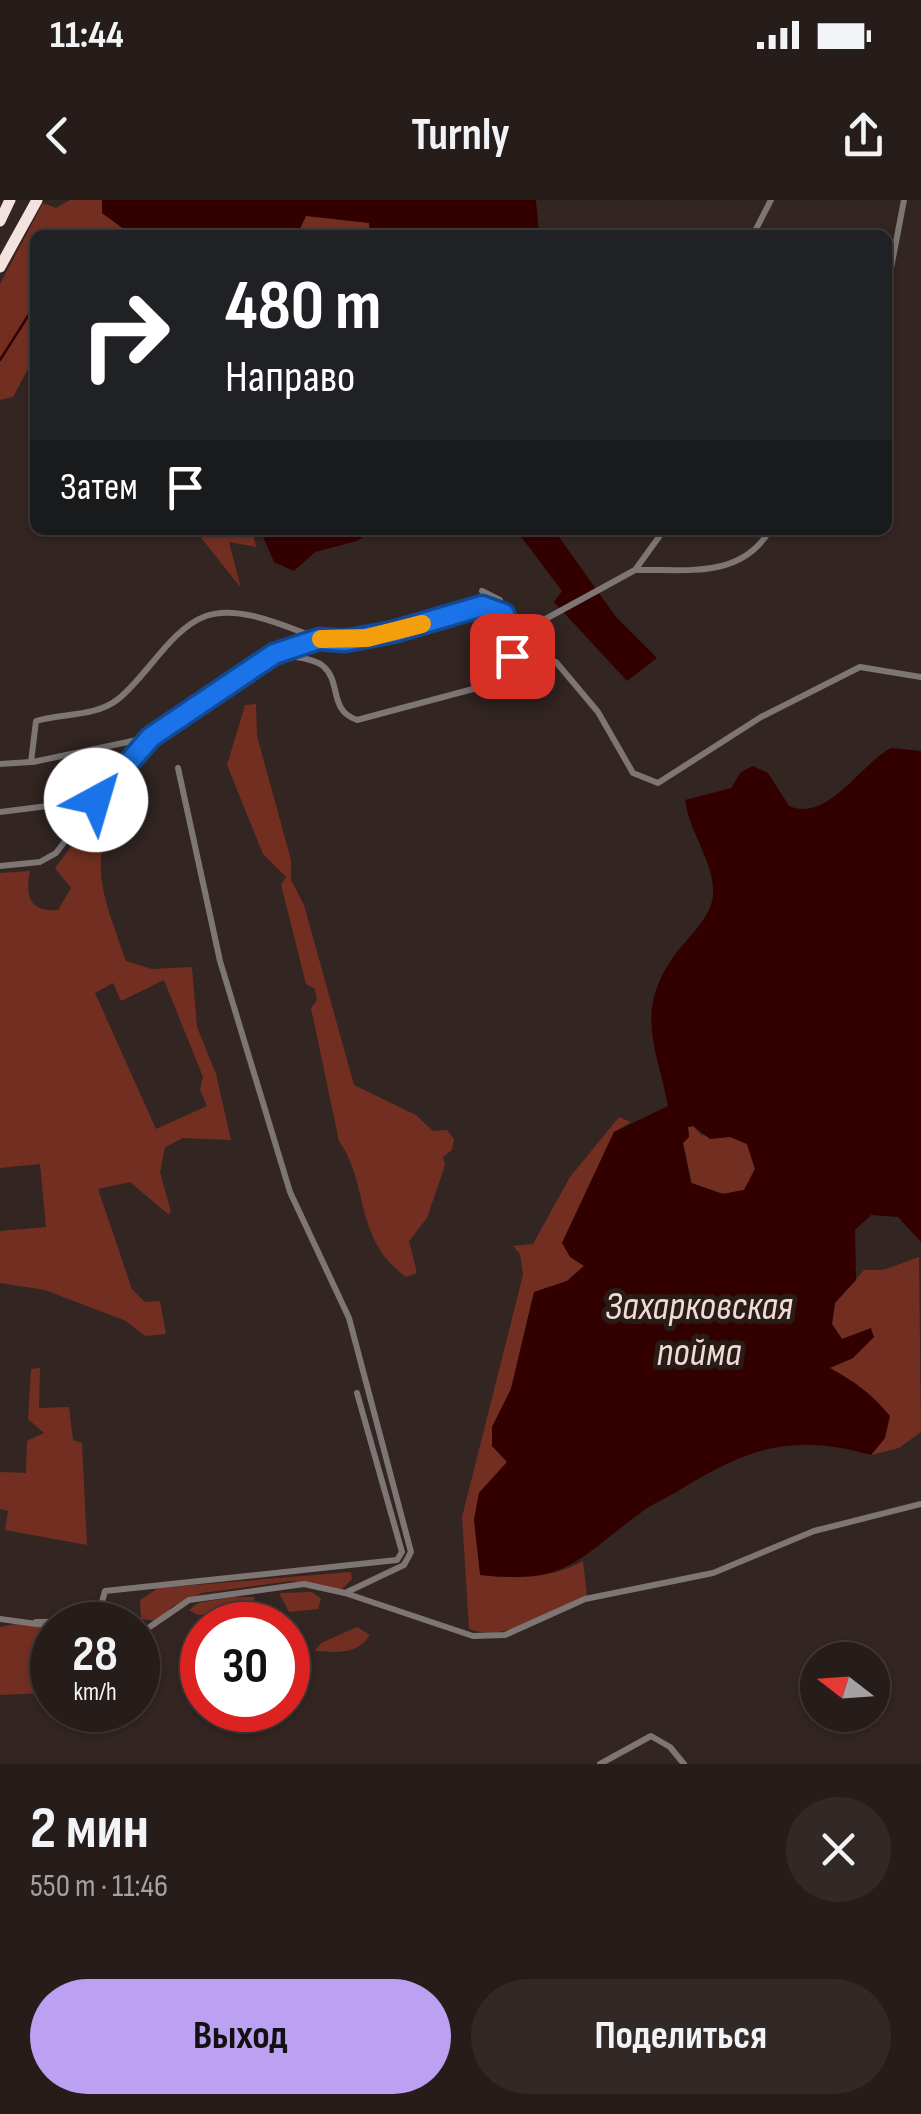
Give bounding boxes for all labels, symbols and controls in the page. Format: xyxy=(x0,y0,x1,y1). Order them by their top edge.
text: 11:44 xyxy=(50,13,124,58)
icon: back xyxy=(30,108,85,163)
text: Turnly xyxy=(411,108,510,163)
icon: share xyxy=(836,108,891,163)
text: 480 m xyxy=(225,265,381,349)
icon: right xyxy=(60,270,190,400)
text: Направо xyxy=(225,350,355,405)
icon: arrive xyxy=(158,460,213,515)
text: Затем xyxy=(60,465,138,510)
pin xyxy=(470,614,555,699)
icon: arrive xyxy=(485,629,540,684)
position arrow xyxy=(44,748,148,852)
water label: Захарковская пойма xyxy=(605,1283,794,1377)
speed limit sign: 30 xyxy=(180,1602,310,1732)
text: 28 xyxy=(72,1625,118,1685)
north arrow xyxy=(800,1642,890,1732)
map controls xyxy=(800,1642,890,1732)
text: km/h xyxy=(73,1677,117,1708)
text: 2 мин xyxy=(30,1793,149,1865)
button: close xyxy=(786,1797,891,1902)
text: 550 m · 11:46 xyxy=(30,1867,168,1906)
button: Выход xyxy=(30,1979,451,2094)
button: Поделиться xyxy=(471,1979,891,2094)

